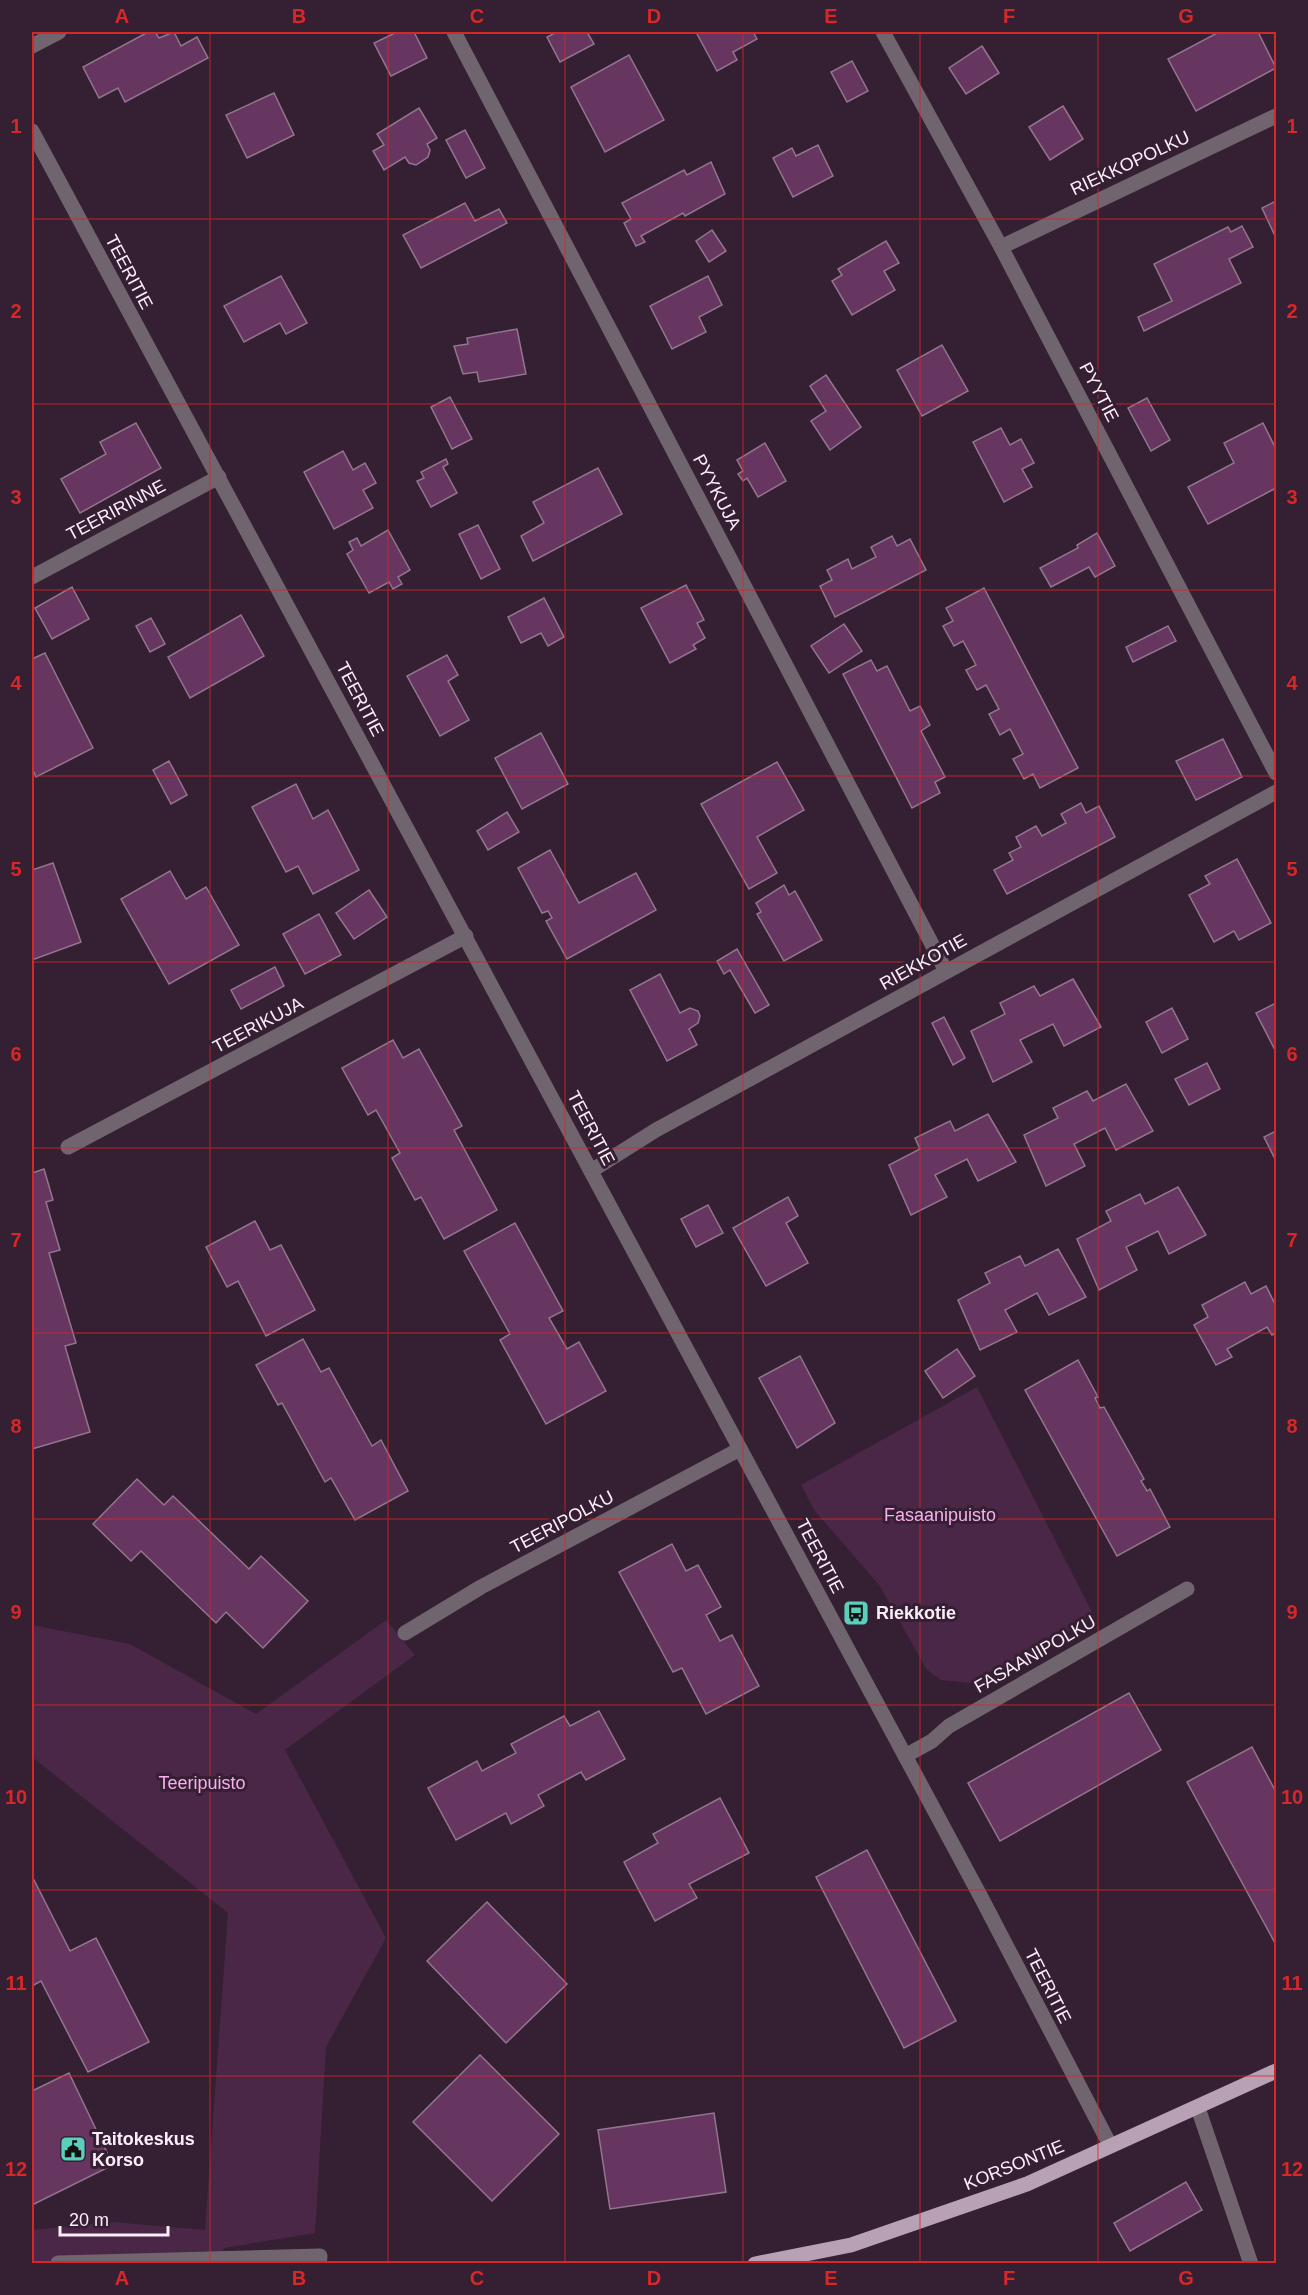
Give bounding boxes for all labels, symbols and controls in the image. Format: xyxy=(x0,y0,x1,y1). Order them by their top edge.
text: A xyxy=(115,5,129,27)
text: B xyxy=(292,5,306,27)
text: C xyxy=(470,5,484,27)
text: D xyxy=(647,5,661,27)
text: E xyxy=(824,5,838,27)
text: F xyxy=(1003,5,1015,27)
text: G xyxy=(1178,5,1194,27)
text: 1 xyxy=(10,115,22,137)
text: 1 xyxy=(1286,115,1298,137)
street label: RIEKKOPOLKU xyxy=(1067,127,1193,199)
street label: TEERITIE xyxy=(101,232,157,312)
text: 2 xyxy=(10,300,22,322)
text: 2 xyxy=(1286,300,1298,322)
street label: PYYTIE xyxy=(1075,359,1123,425)
street label: PYYKUJA xyxy=(689,451,745,533)
street label: TEERIRINNE xyxy=(63,476,169,544)
text: 3 xyxy=(10,486,22,508)
text: 3 xyxy=(1286,486,1298,508)
street label: TEERITIE xyxy=(332,659,388,739)
text: 4 xyxy=(10,672,22,694)
text: 4 xyxy=(1286,672,1298,694)
text: 5 xyxy=(10,858,22,880)
text: 5 xyxy=(1286,858,1298,880)
street label: RIEKKOTIE xyxy=(876,930,970,994)
street label: TEERIKUJA xyxy=(210,993,306,1057)
text: 6 xyxy=(10,1043,22,1065)
text: 6 xyxy=(1286,1043,1298,1065)
street label: TEERITIE xyxy=(563,1088,619,1168)
text: 7 xyxy=(10,1229,22,1251)
text: 7 xyxy=(1286,1229,1298,1251)
text: 8 xyxy=(10,1415,22,1437)
text: 8 xyxy=(1286,1415,1298,1437)
street label: TEERIPOLKU xyxy=(507,1486,617,1558)
park label: Fasaanipuisto xyxy=(884,1505,996,1525)
street label: TEERITIE xyxy=(792,1516,848,1596)
bus stop icon: Riekkotie xyxy=(841,1598,871,1628)
text: 9 xyxy=(10,1601,22,1623)
text: 9 xyxy=(1286,1601,1298,1623)
place label: Riekkotie xyxy=(876,1603,956,1623)
street label: FASAANIPOLKU xyxy=(971,1611,1099,1697)
park label: Teeripuisto xyxy=(158,1773,246,1793)
text: 10 xyxy=(5,1786,27,1808)
text: 10 xyxy=(1281,1786,1303,1808)
street label: TEERITIE xyxy=(1021,1945,1075,2027)
text: 11 xyxy=(5,1972,27,1994)
text: 11 xyxy=(1281,1972,1303,1994)
place label: Taitokeskus Korso xyxy=(92,2129,195,2170)
public building icon: Taitokeskus Korso xyxy=(58,2134,88,2164)
street label: KORSONTIE xyxy=(961,2136,1067,2194)
text: 12 xyxy=(5,2158,27,2180)
text: 12 xyxy=(1281,2158,1303,2180)
scale bar xyxy=(60,2199,168,2237)
text: 20 m xyxy=(69,2210,109,2230)
text: A xyxy=(115,2267,129,2289)
text: B xyxy=(292,2267,306,2289)
text: C xyxy=(470,2267,484,2289)
text: D xyxy=(647,2267,661,2289)
text: E xyxy=(824,2267,838,2289)
text: F xyxy=(1003,2267,1015,2289)
text: G xyxy=(1178,2267,1194,2289)

